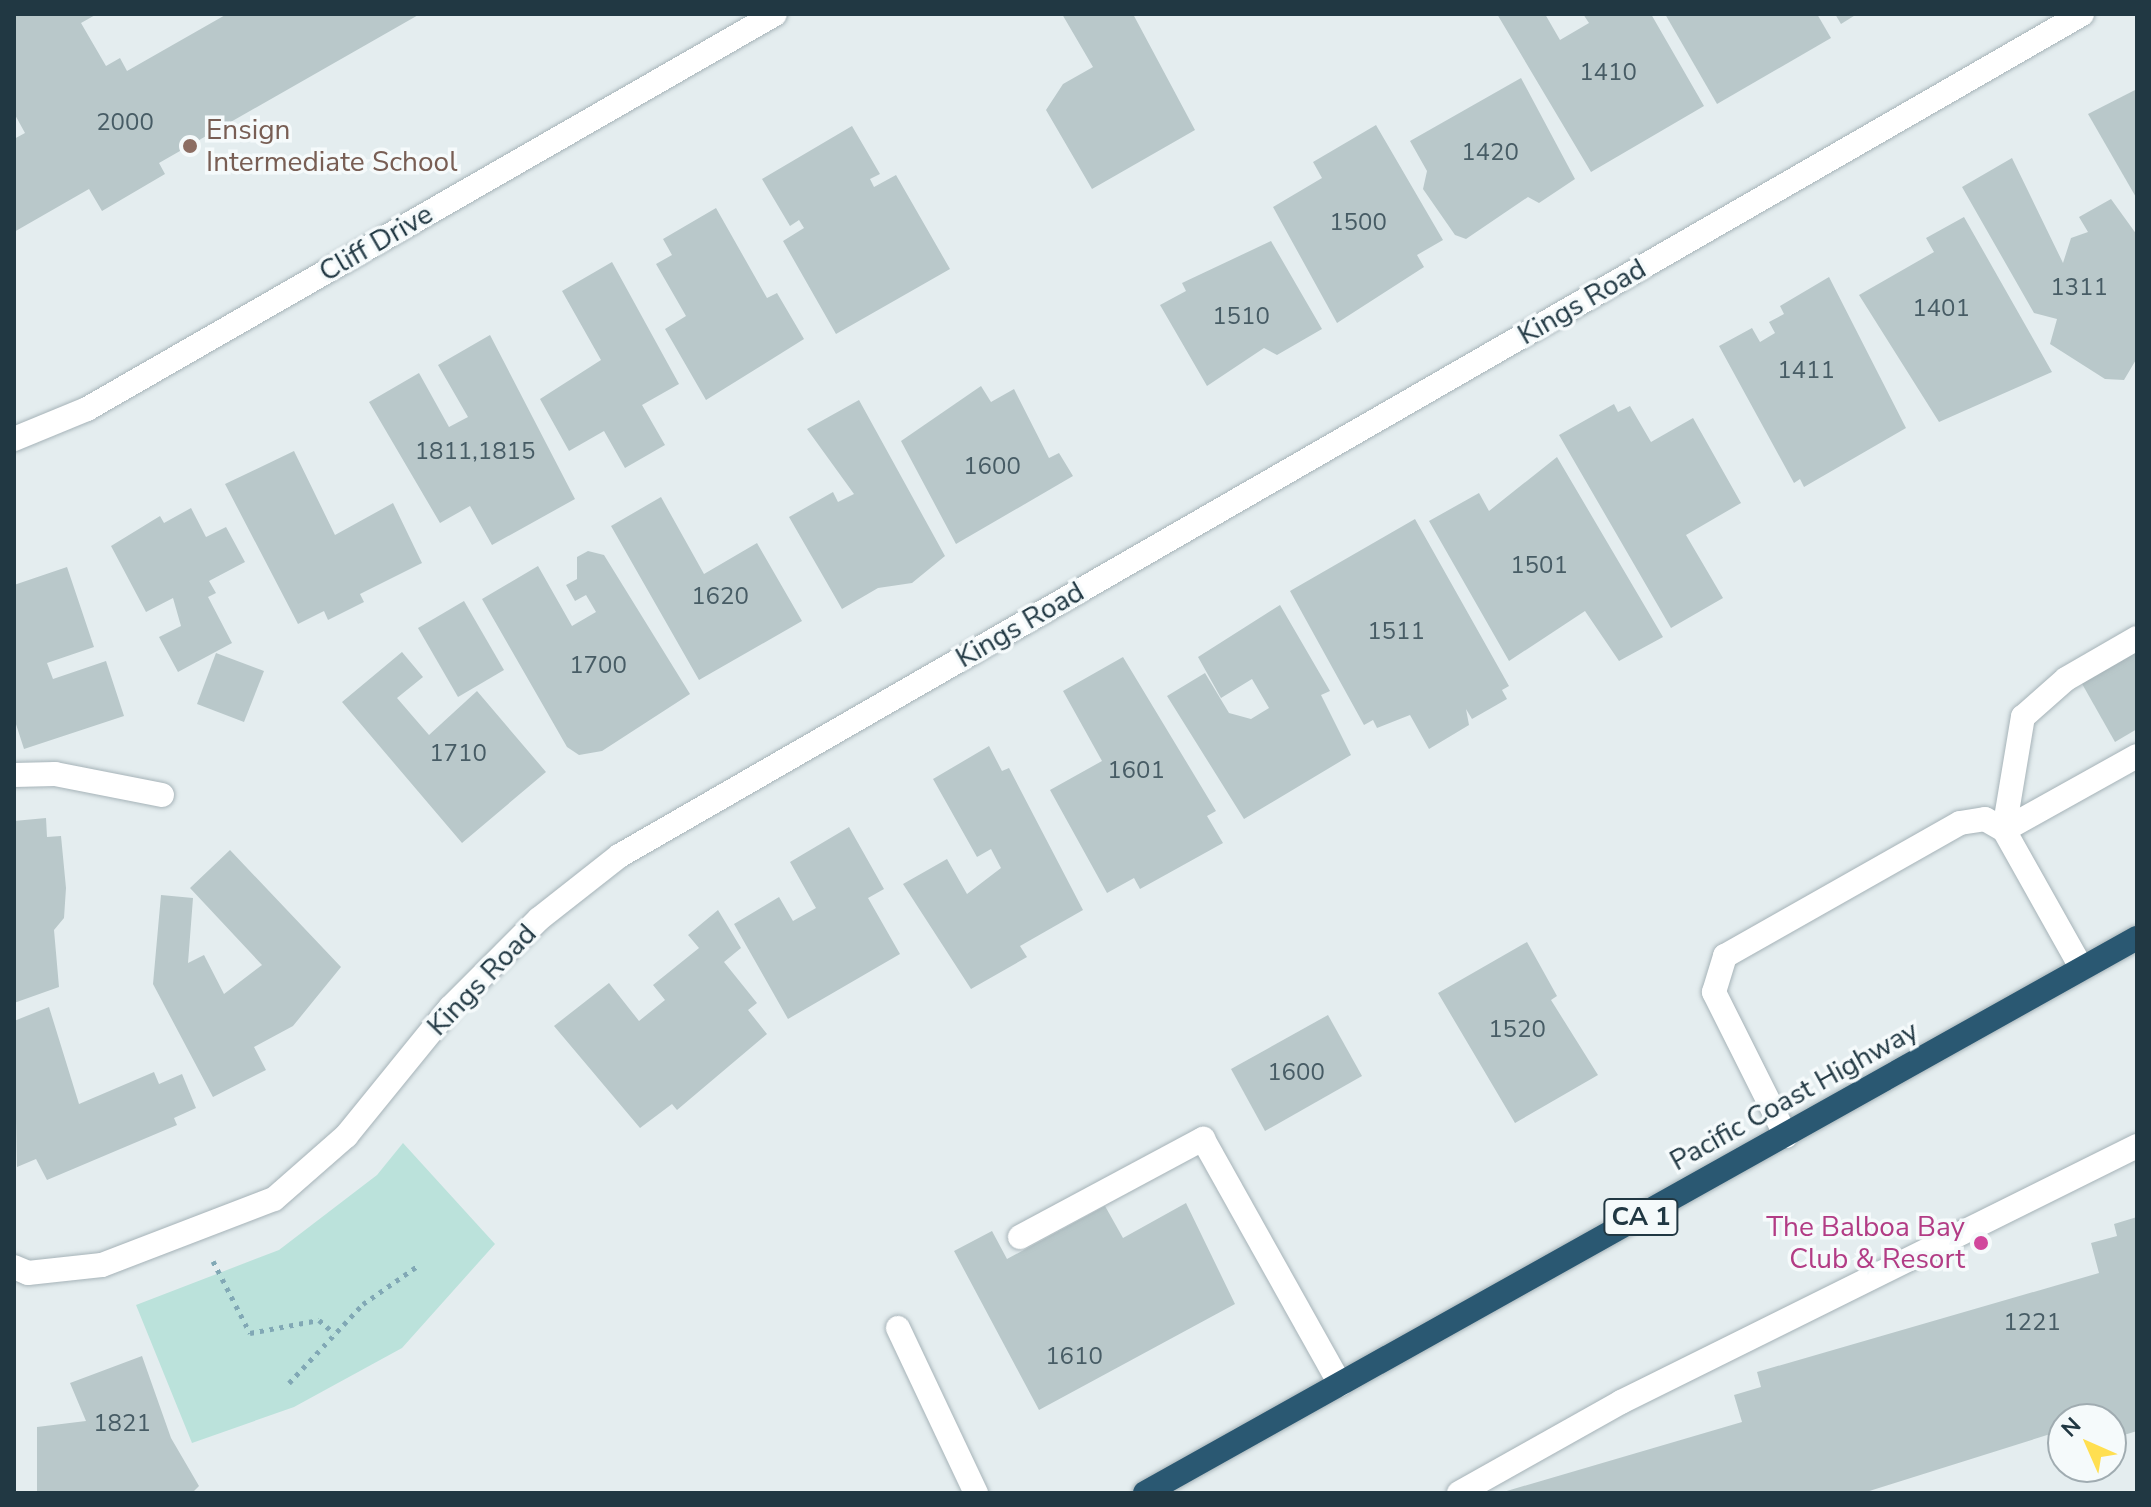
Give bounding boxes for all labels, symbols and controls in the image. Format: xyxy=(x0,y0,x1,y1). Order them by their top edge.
house number: 1410 xyxy=(1579,59,1637,87)
house number: 2000 xyxy=(96,109,154,137)
place label: Ensign Intermediate School xyxy=(206,113,457,179)
marker: Ensign Intermediate School xyxy=(181,137,199,155)
house number: 1420 xyxy=(1461,139,1519,167)
street label: Cliff Drive xyxy=(313,197,439,289)
house number: 1500 xyxy=(1329,209,1387,237)
street label: Kings Road xyxy=(1512,252,1652,352)
house number: 1311 xyxy=(2050,274,2108,302)
house number: 1401 xyxy=(1912,295,1970,323)
house number: 1510 xyxy=(1212,303,1270,331)
house number: 1411 xyxy=(1777,357,1835,385)
house number: 1811,1815 xyxy=(415,438,535,466)
house number: 1600 xyxy=(963,453,1021,481)
house number: 1501 xyxy=(1510,552,1568,580)
street label: Kings Road xyxy=(950,575,1090,675)
house number: 1620 xyxy=(691,583,749,611)
house number: 1511 xyxy=(1367,618,1425,646)
house number: 1700 xyxy=(569,652,627,680)
house number: 1710 xyxy=(429,740,487,768)
house number: 1601 xyxy=(1107,757,1165,785)
street label: Kings Road xyxy=(421,917,543,1043)
street label: Pacific Coast Highway xyxy=(1664,1014,1924,1178)
house number: 1520 xyxy=(1488,1016,1546,1044)
house number: 1600 xyxy=(1267,1059,1325,1087)
road number: CA 1 xyxy=(1603,1195,1679,1239)
place label: The Balboa Bay Club & Resort xyxy=(1766,1210,1965,1276)
marker: The Balboa Bay Club & Resort xyxy=(1972,1234,1990,1252)
house number: 1221 xyxy=(2003,1309,2061,1337)
house number: 1610 xyxy=(1045,1343,1103,1371)
north arrow xyxy=(2047,1403,2127,1483)
house number: 1821 xyxy=(93,1410,151,1438)
text: N xyxy=(2055,1411,2088,1444)

